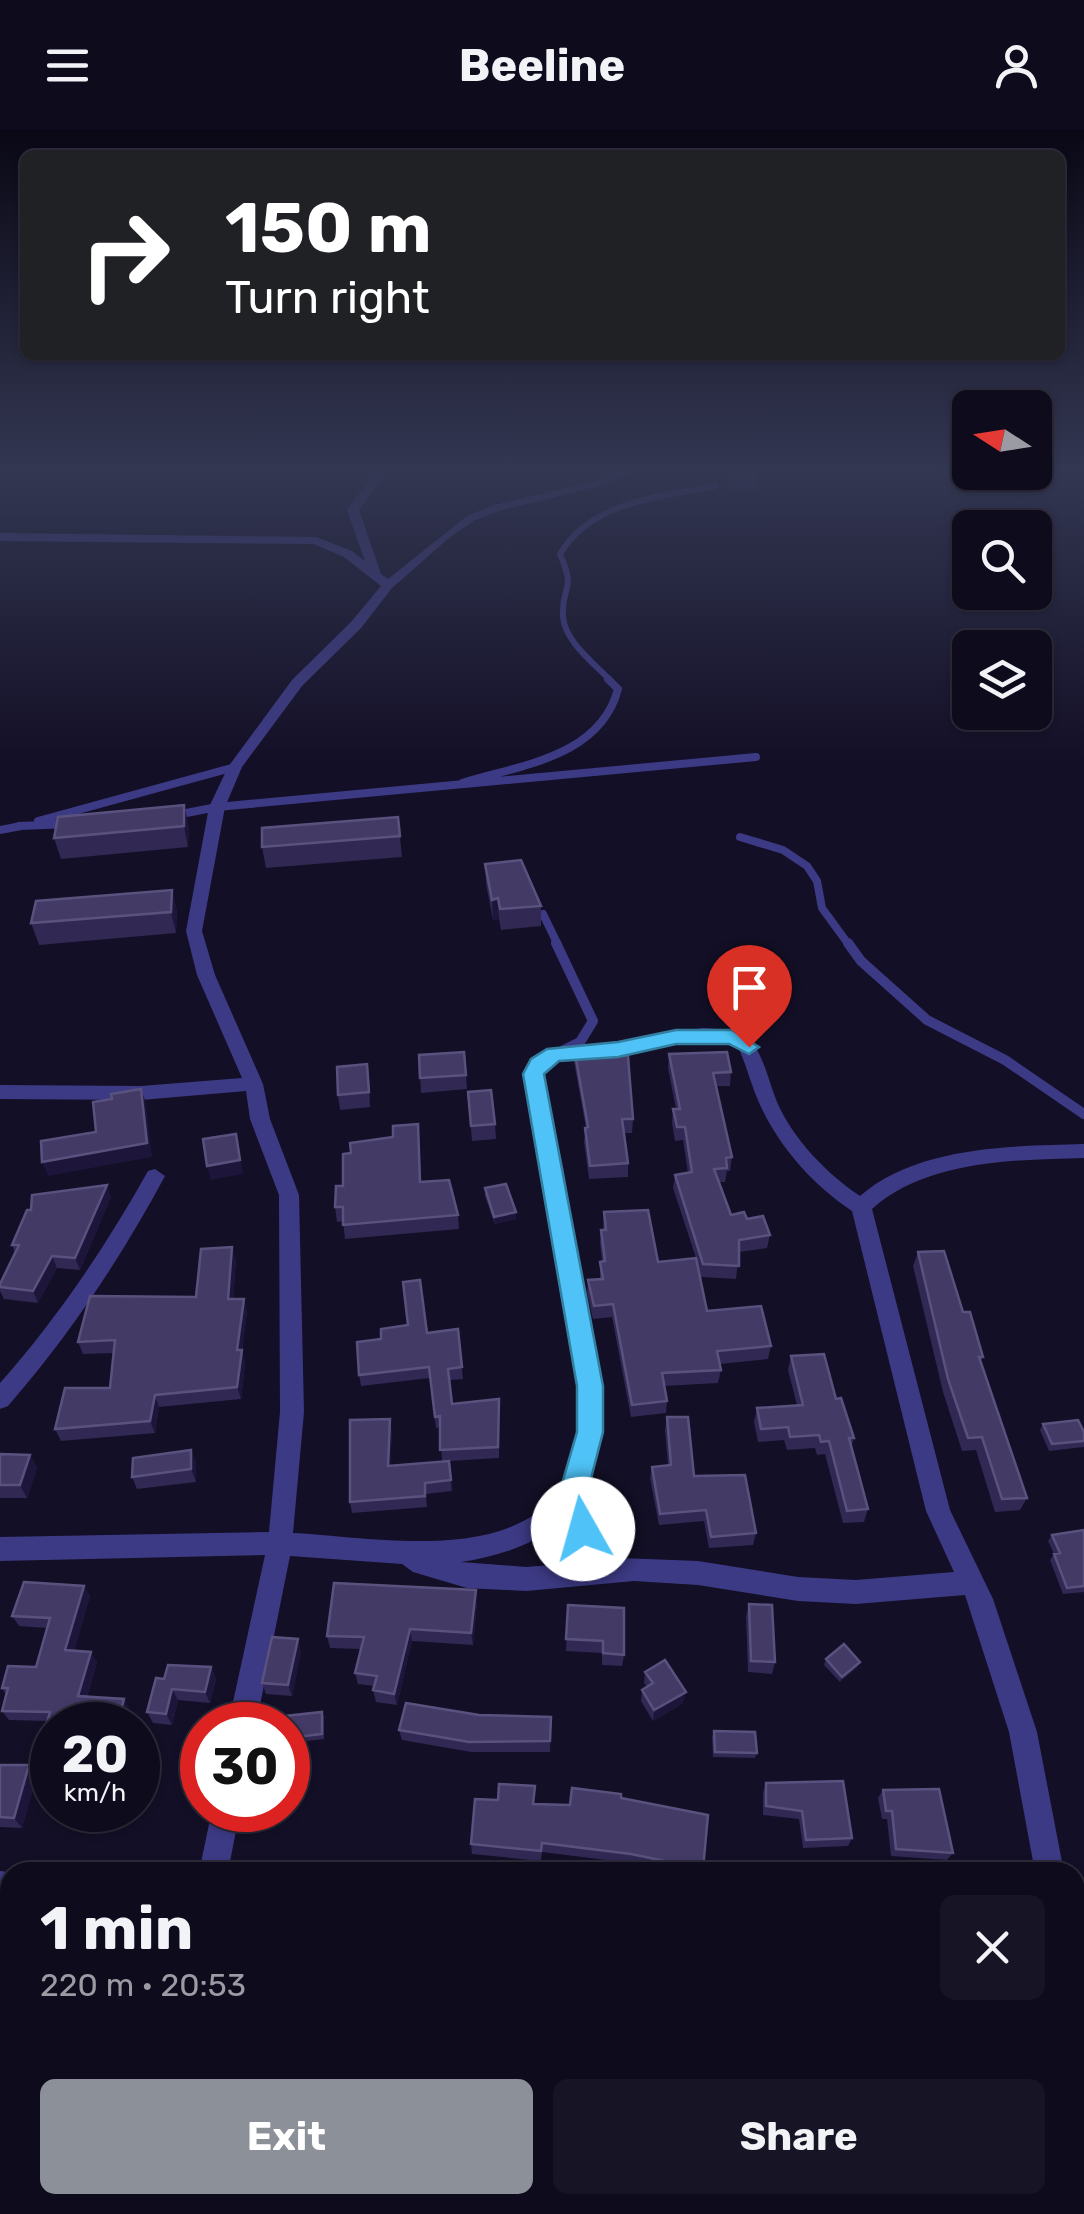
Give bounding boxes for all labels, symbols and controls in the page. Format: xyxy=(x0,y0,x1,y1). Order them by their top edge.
icon: menu xyxy=(40,38,95,93)
icon: person xyxy=(989,38,1044,93)
text: Beeline xyxy=(459,39,625,92)
text: 150 m xyxy=(225,187,432,270)
icon: right xyxy=(60,190,190,320)
text: Turn right xyxy=(225,271,429,324)
north arrow xyxy=(952,390,1052,490)
map controls xyxy=(952,390,1052,730)
button: search xyxy=(952,510,1052,610)
button: layers xyxy=(952,630,1052,730)
pin xyxy=(707,945,792,1048)
icon: arrive xyxy=(722,960,777,1015)
position arrow xyxy=(531,1477,635,1581)
speed limit sign: 30 xyxy=(180,1702,310,1832)
text: 20 xyxy=(62,1725,128,1785)
text: km/h xyxy=(64,1778,126,1807)
text: 1 min xyxy=(40,1893,193,1964)
button: close xyxy=(940,1895,1045,2000)
text: 220 m · 20:53 xyxy=(40,1966,246,2004)
button: Exit xyxy=(40,2079,533,2194)
button: Share xyxy=(553,2079,1045,2194)

